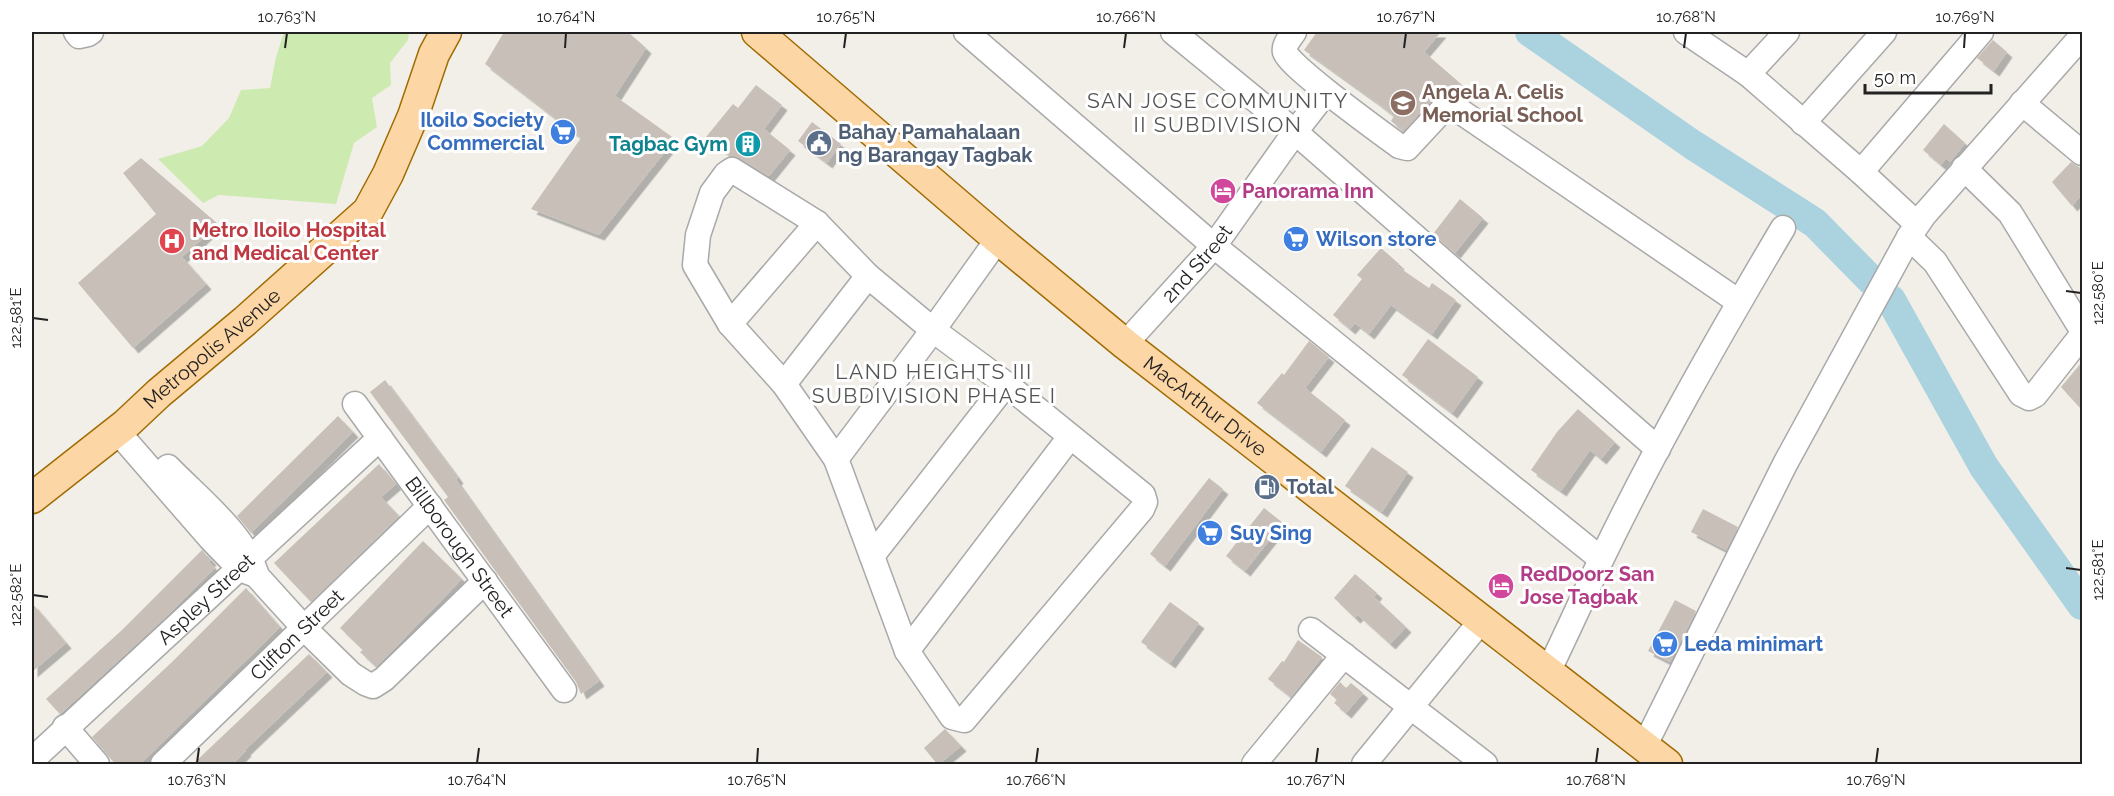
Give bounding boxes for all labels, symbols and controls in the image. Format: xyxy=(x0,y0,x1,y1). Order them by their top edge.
text: 10.763°N xyxy=(258,8,316,26)
text: 10.764°N xyxy=(537,8,595,26)
text: 10.765°N xyxy=(817,8,875,26)
text: 10.766°N xyxy=(1096,8,1156,26)
text: 10.767°N xyxy=(1377,8,1435,26)
text: 10.768°N xyxy=(1656,8,1716,26)
text: 10.769°N xyxy=(1936,8,1994,26)
scale bar xyxy=(1865,57,1991,95)
text: 50 m xyxy=(1874,67,1916,88)
place label: Angela A. Celis Memorial School xyxy=(1422,80,1584,127)
district label: SAN JOSE COMMUNITY II SUBDIVISION xyxy=(1087,88,1349,137)
school or university icon: Angela A. Celis Memorial School xyxy=(1388,88,1418,118)
place label: Iloilo Society Commercial xyxy=(420,108,545,155)
supermarket icon: Iloilo Society Commercial xyxy=(548,117,578,147)
place label: Bahay Pamahalaan ng Barangay Tagbak xyxy=(838,120,1033,167)
public building icon: Bahay Pamahalaan ng Barangay Tagbak xyxy=(804,128,834,158)
building icon: Tagbac Gym xyxy=(733,129,763,159)
place label: Tagbac Gym xyxy=(609,132,728,156)
hotel icon: Panorama Inn xyxy=(1208,176,1238,206)
place label: Panorama Inn xyxy=(1242,179,1374,203)
place label: Metro Iloilo Hospital and Medical Center xyxy=(192,218,386,265)
street label: 2nd Street xyxy=(1157,220,1237,307)
supermarket icon: Wilson store xyxy=(1281,224,1311,254)
hospital icon: Metro Iloilo Hospital and Medical Center xyxy=(157,226,187,256)
place label: Wilson store xyxy=(1316,227,1436,251)
text: 122.580°E xyxy=(2089,261,2107,325)
street label: Metropolis Avenue xyxy=(138,283,285,414)
text: 122.581°E xyxy=(7,287,25,349)
street label: MacArthur Drive xyxy=(1139,351,1272,462)
district label: LAND HEIGHTS III SUBDIVISION PHASE I xyxy=(812,359,1056,408)
street label: Billborough Street xyxy=(400,472,519,622)
fuel station icon: Total xyxy=(1252,472,1282,502)
place label: Total xyxy=(1286,475,1335,499)
supermarket icon: Suy Sing xyxy=(1195,518,1225,548)
place label: Suy Sing xyxy=(1230,521,1312,545)
text: 122.581°E xyxy=(2089,539,2107,601)
street label: Aspley Street xyxy=(153,548,260,650)
place label: RedDoorz San Jose Tagbak xyxy=(1520,562,1655,609)
text: 122.582°E xyxy=(7,564,25,626)
hotel icon: RedDoorz San Jose Tagbak xyxy=(1486,571,1516,601)
street label: Clifton Street xyxy=(245,584,349,685)
supermarket icon: Leda minimart xyxy=(1650,629,1680,659)
place label: Leda minimart xyxy=(1684,632,1824,656)
text: 10.763°N xyxy=(168,771,226,789)
text: 10.764°N xyxy=(448,771,506,789)
text: 10.765°N xyxy=(728,771,786,789)
text: 10.766°N xyxy=(1006,771,1066,789)
text: 10.767°N xyxy=(1287,771,1345,789)
text: 10.768°N xyxy=(1566,771,1626,789)
text: 10.769°N xyxy=(1847,771,1905,789)

